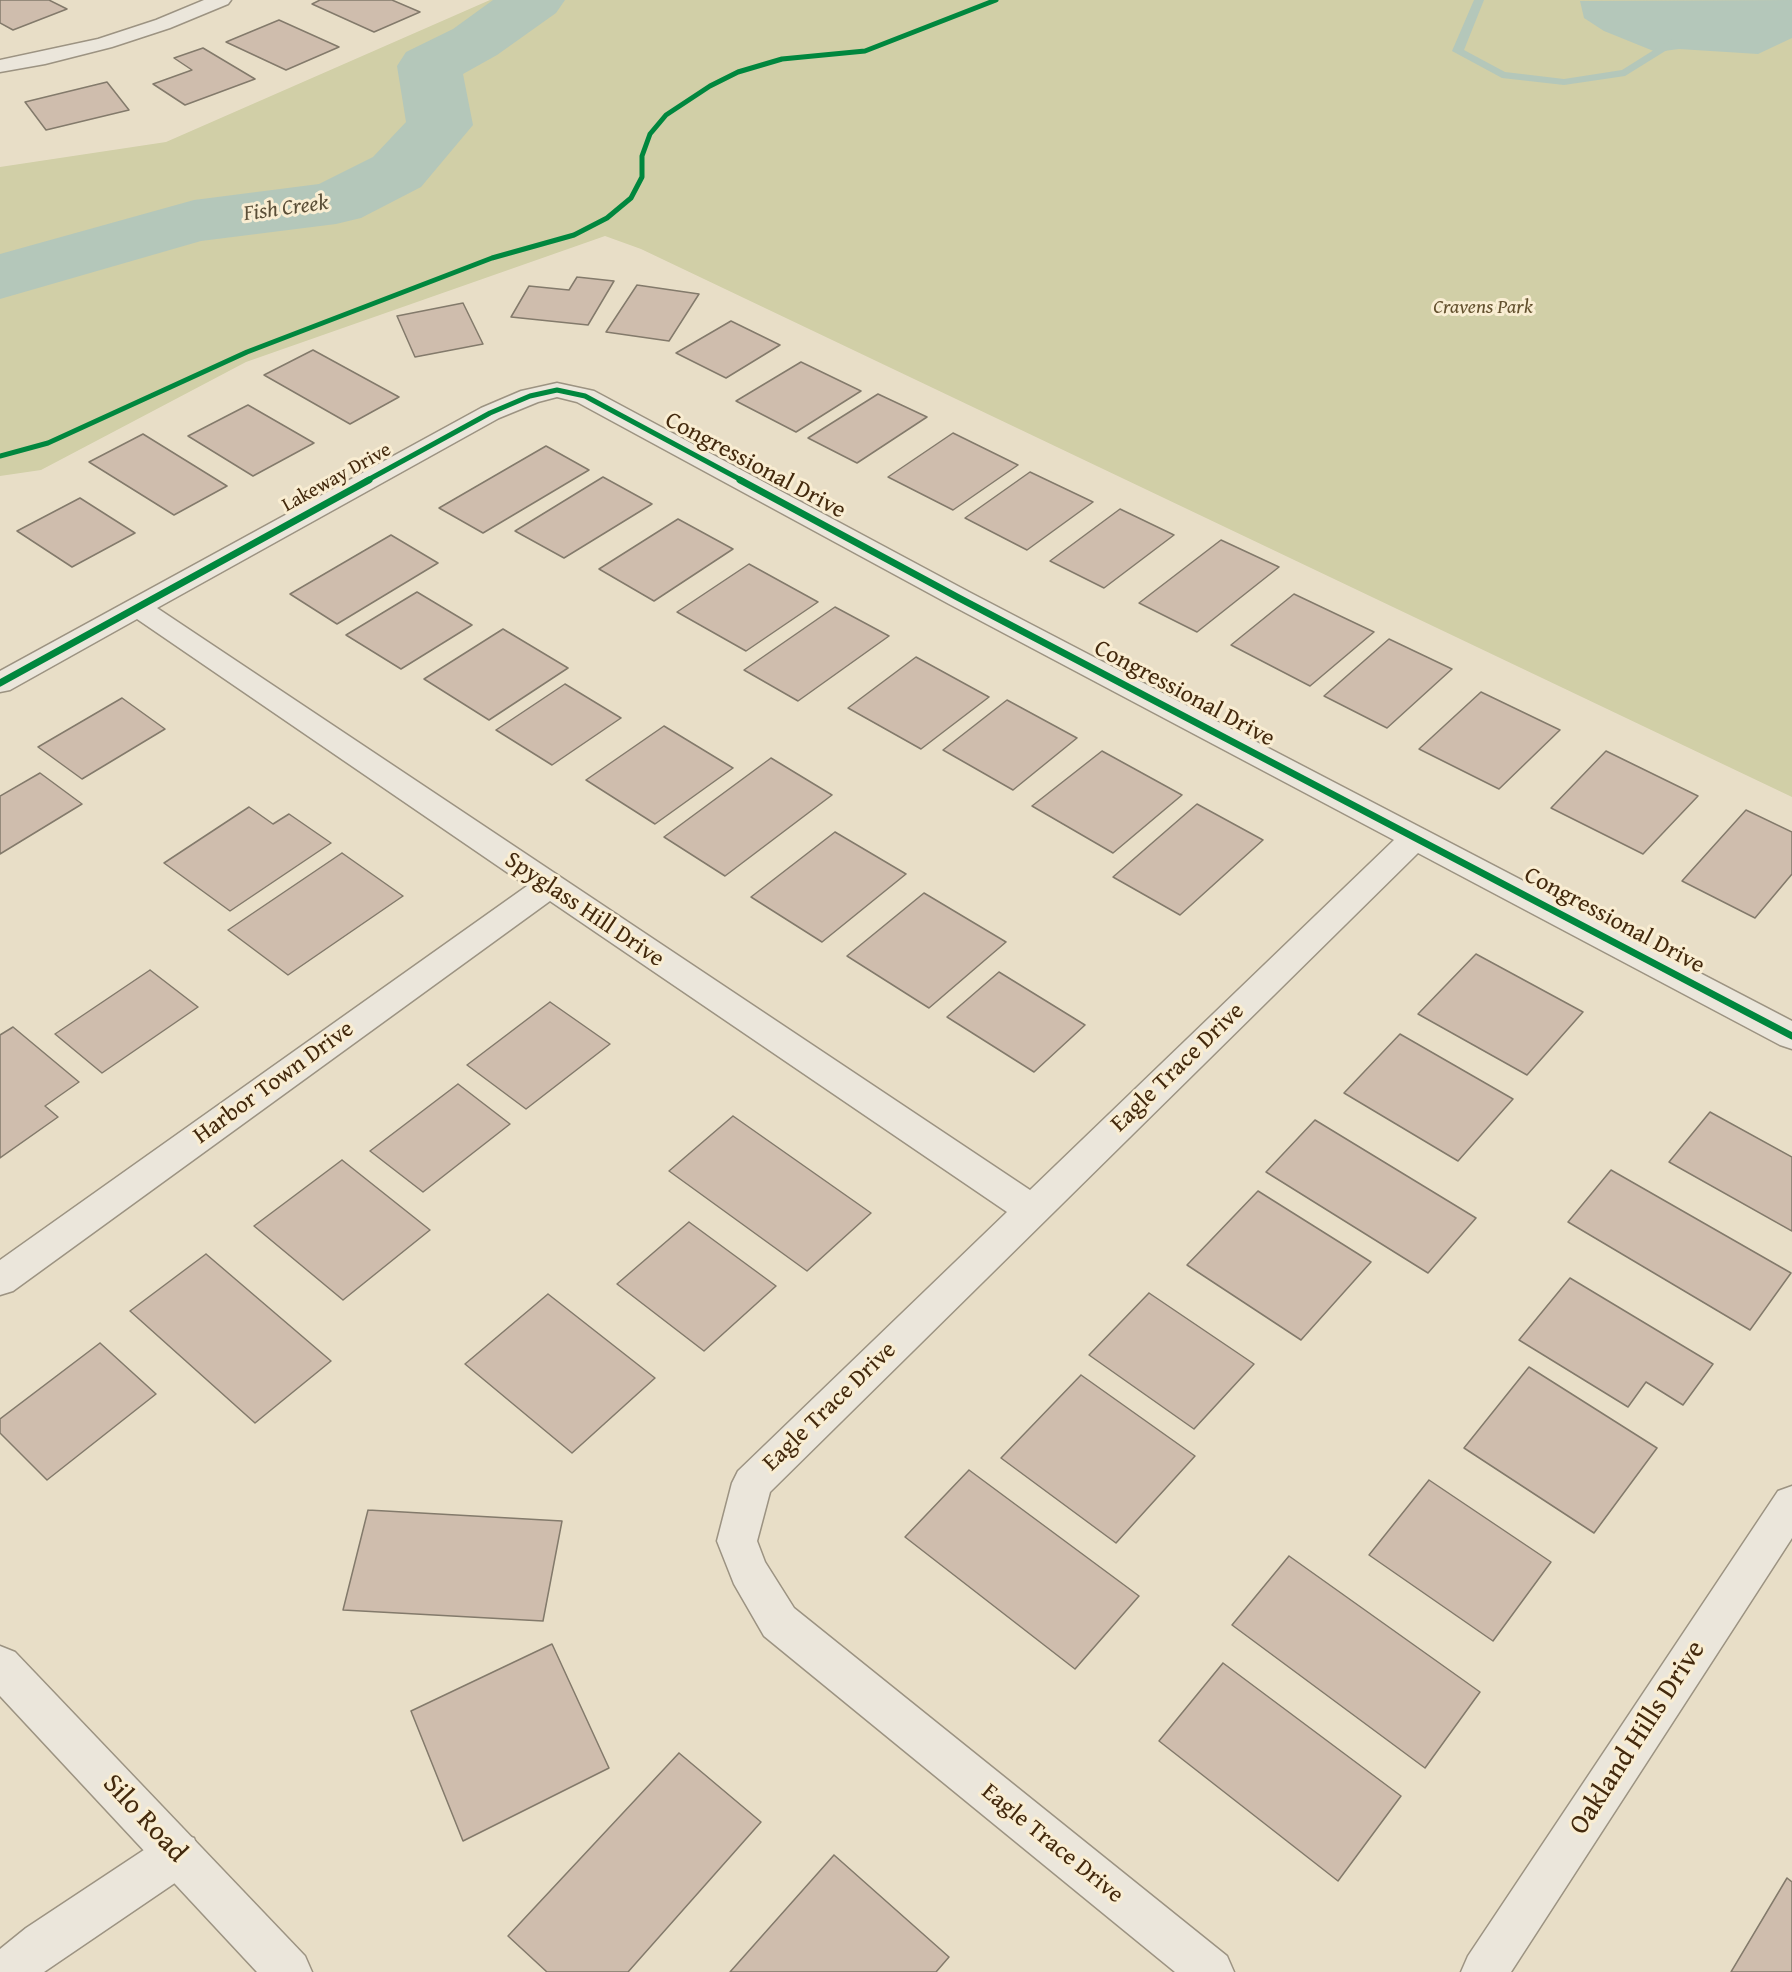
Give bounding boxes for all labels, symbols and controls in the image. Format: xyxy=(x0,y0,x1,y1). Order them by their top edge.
water label: Fish Creek xyxy=(242,190,330,228)
park label: Cravens Park xyxy=(1433,296,1533,320)
street label: Congressional Drive xyxy=(660,406,850,526)
street label: Lakeway Drive xyxy=(278,438,396,518)
street label: Congressional Drive xyxy=(1089,634,1279,754)
street label: Spyglass Hill Drive xyxy=(499,846,669,974)
street label: Congressional Drive xyxy=(1519,861,1709,981)
street label: Eagle Trace Drive xyxy=(1105,997,1251,1139)
street label: Harbor Town Drive xyxy=(188,1015,360,1151)
street label: Eagle Trace Drive xyxy=(757,1336,903,1478)
street label: Oakland Hills Drive xyxy=(1563,1635,1713,1841)
street label: Silo Road xyxy=(95,1768,193,1870)
street label: Eagle Trace Drive xyxy=(975,1778,1129,1910)

